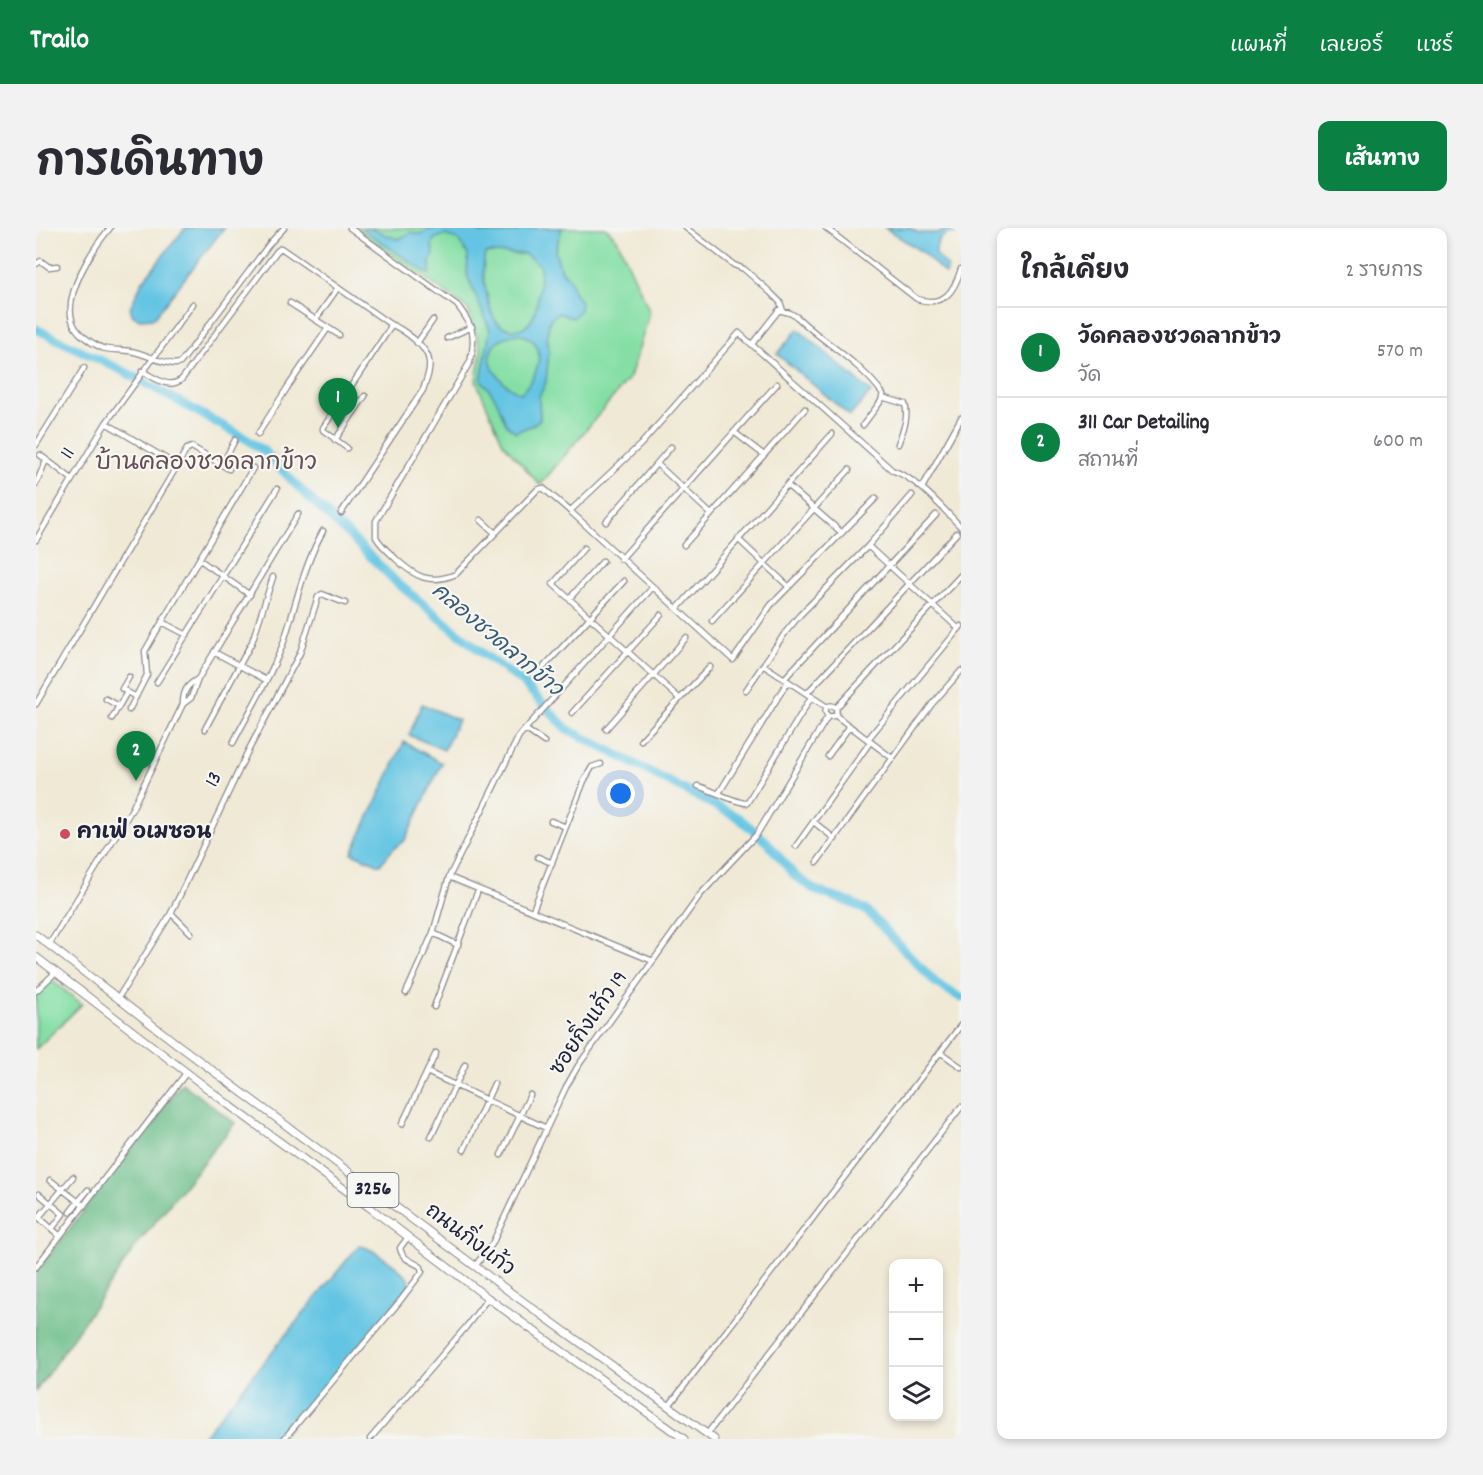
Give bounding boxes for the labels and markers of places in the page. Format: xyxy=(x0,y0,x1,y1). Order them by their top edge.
pin: 1 xyxy=(318,378,358,428)
pin: 2 xyxy=(116,732,156,781)
place label: คาเฟ่ อเมซอน xyxy=(77,816,211,849)
marker: คาเฟ่ อเมซอน xyxy=(58,827,72,841)

